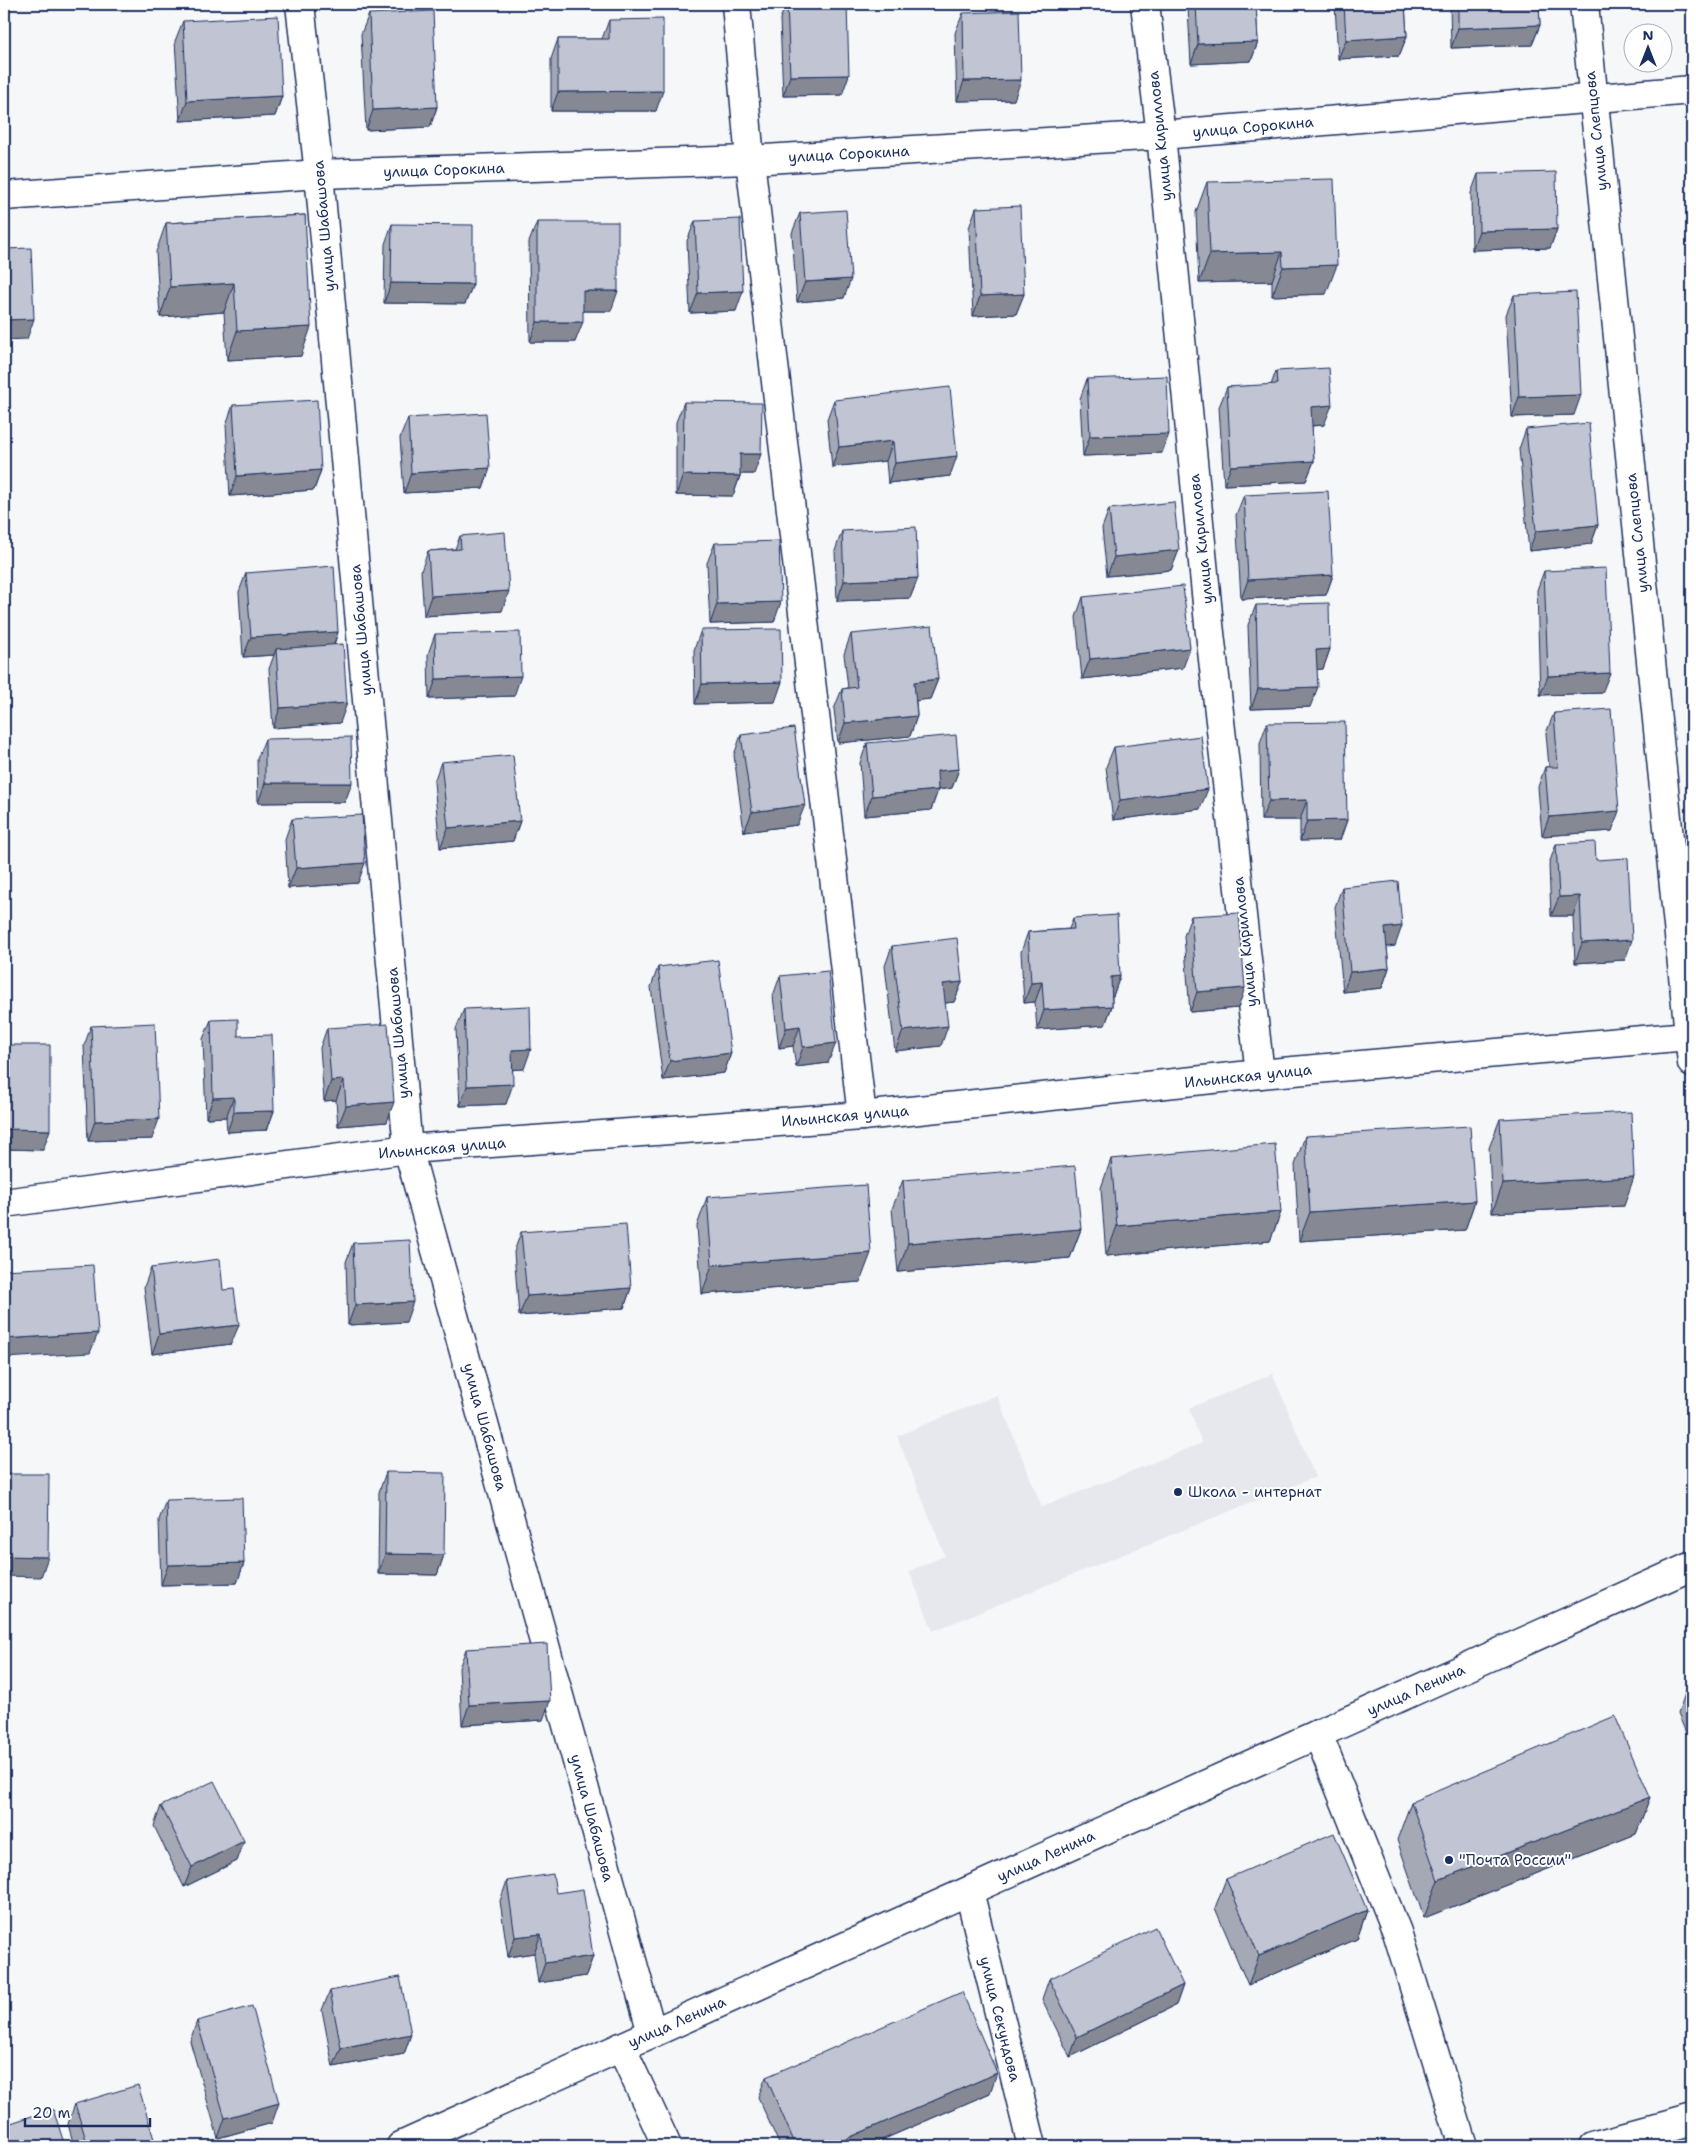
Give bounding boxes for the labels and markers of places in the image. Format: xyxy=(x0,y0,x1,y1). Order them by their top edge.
place label: Школа - интернат xyxy=(1188,1482,1322,1502)
marker: Школа - интернат xyxy=(1172,1486,1184,1498)
place label: "Почта России" xyxy=(1459,1850,1571,1870)
marker: "Почта России" xyxy=(1443,1854,1455,1866)

